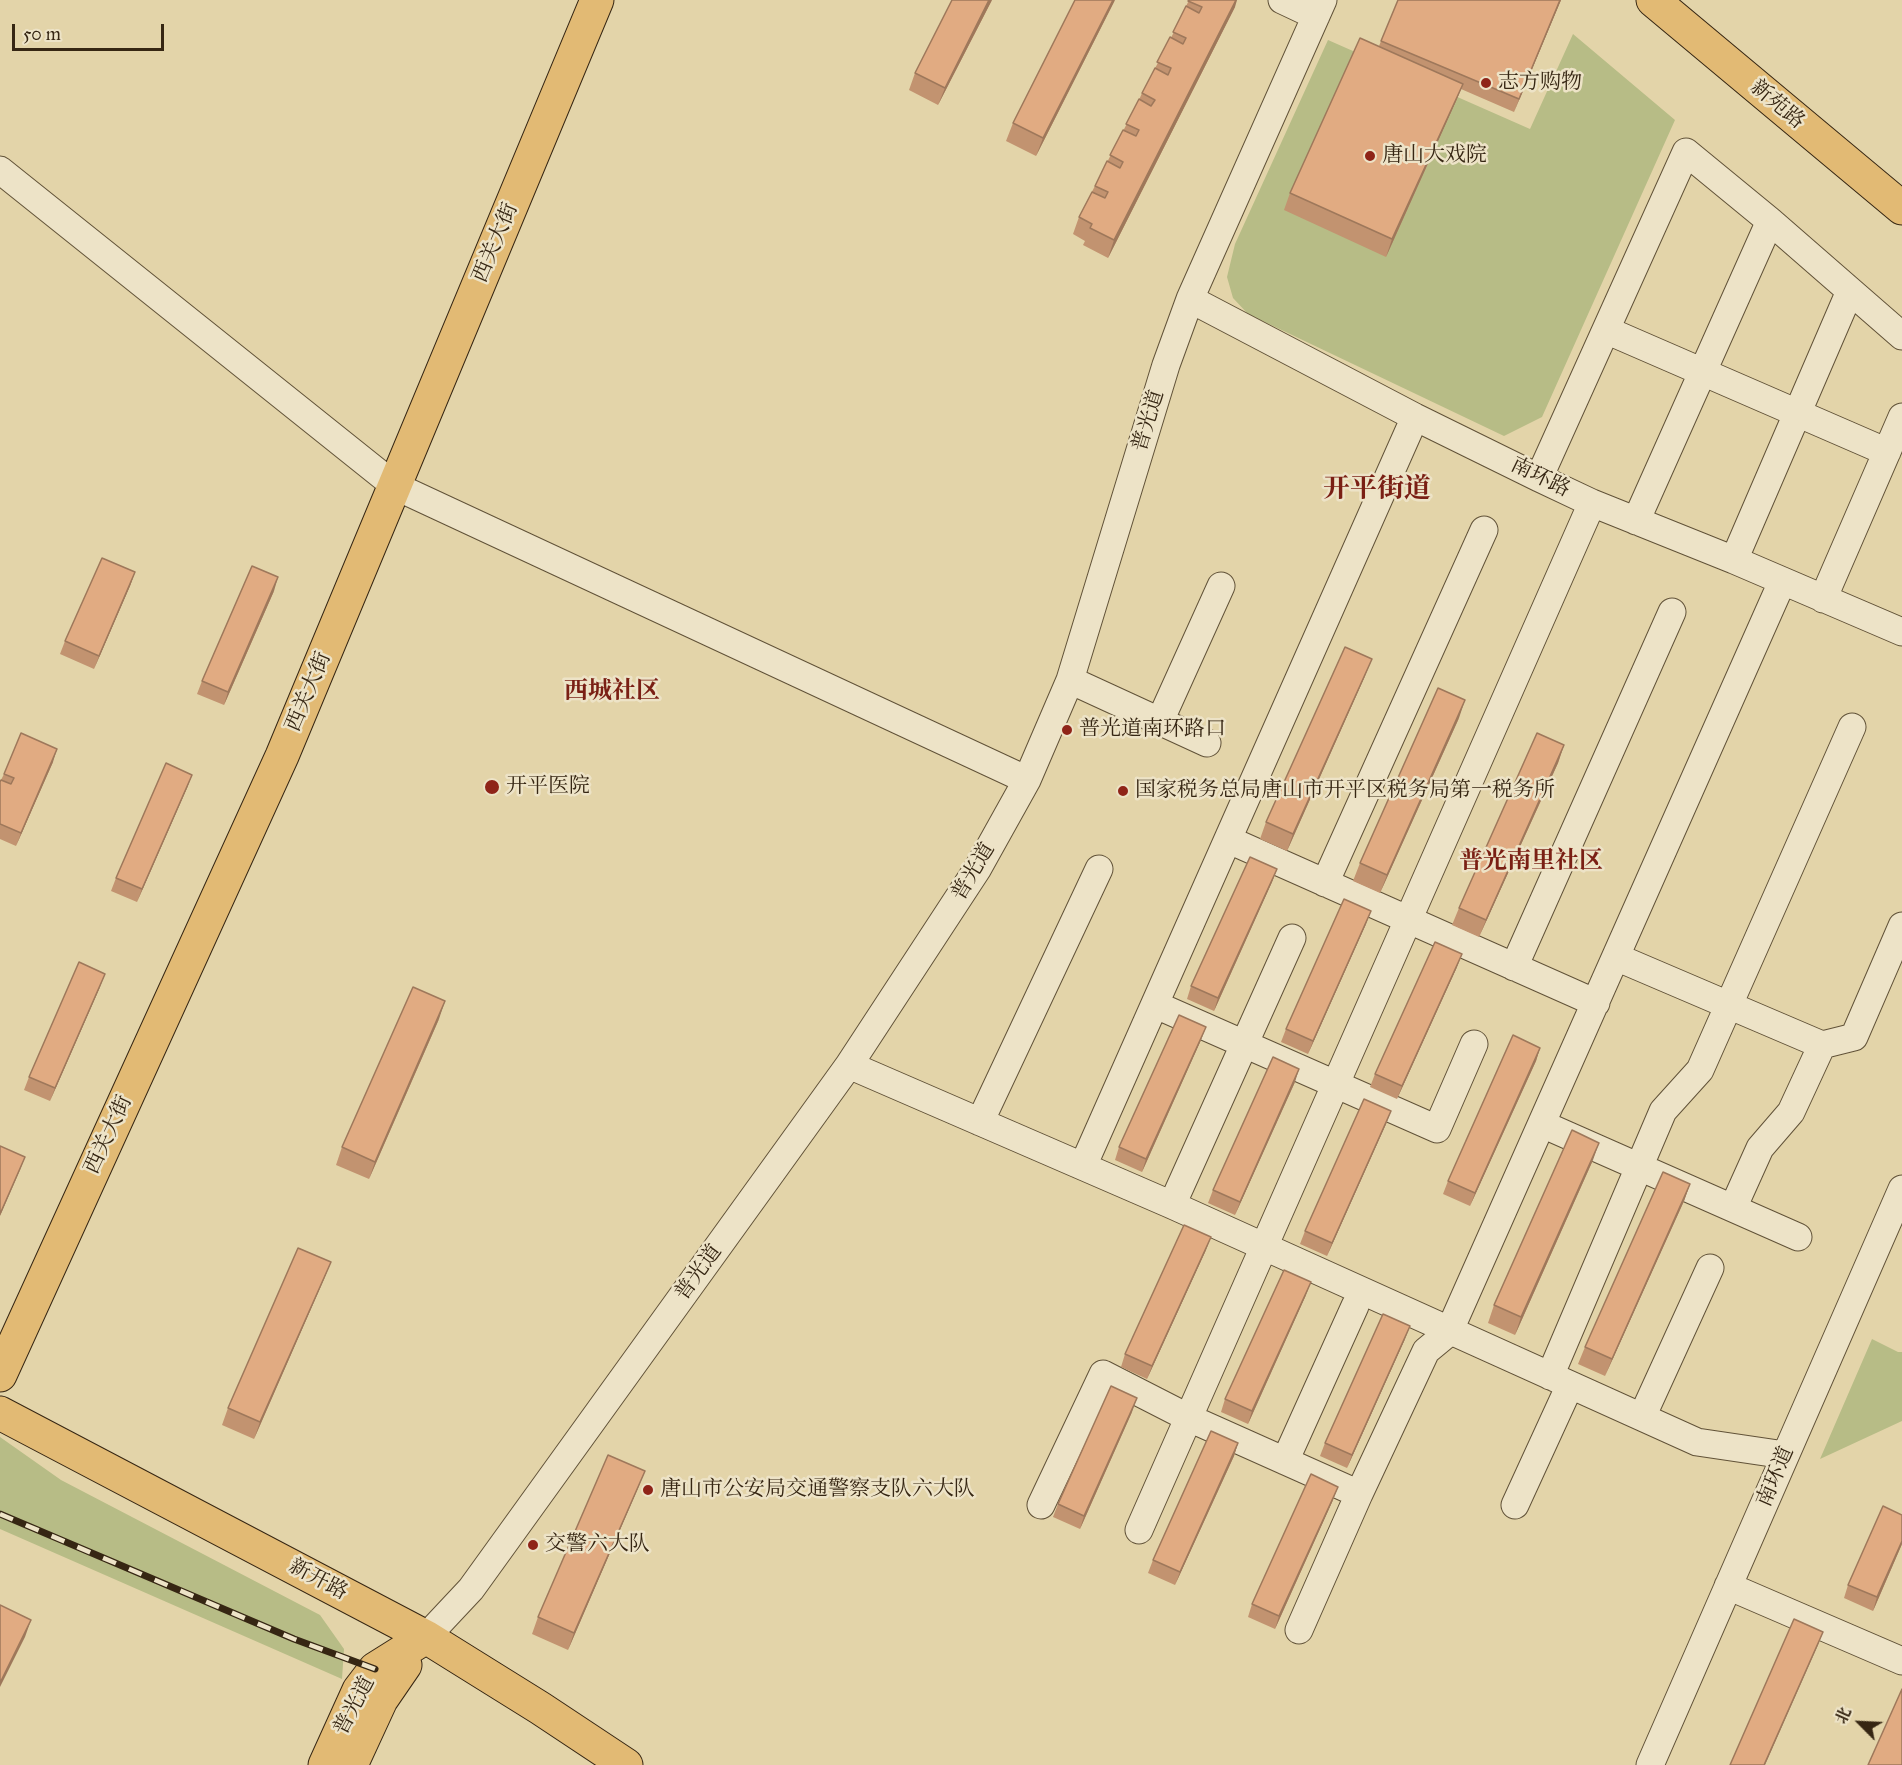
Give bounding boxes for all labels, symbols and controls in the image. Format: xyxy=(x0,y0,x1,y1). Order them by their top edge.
scale bar xyxy=(15,12,166,50)
text: 50 m xyxy=(23,23,61,45)
place label: 志方购物 xyxy=(1498,70,1582,96)
street label: 新苑路 xyxy=(1745,75,1809,135)
marker: 志方购物 xyxy=(1479,76,1493,90)
place label: 唐山大戏院 xyxy=(1382,143,1487,169)
marker: 唐山大戏院 xyxy=(1363,149,1377,163)
street label: 西关大街 xyxy=(468,199,524,287)
street label: 普光道 xyxy=(1128,387,1170,455)
street label: 南环路 xyxy=(1506,453,1574,503)
district label: 开平街道 xyxy=(1323,474,1431,506)
street label: 西关大街 xyxy=(281,648,337,736)
district label: 西城社区 xyxy=(564,678,660,706)
place label: 普光道南环路口 xyxy=(1079,717,1226,743)
marker: 普光道南环路口 xyxy=(1060,723,1074,737)
place label: 开平医院 xyxy=(506,774,590,800)
marker: 开平医院 xyxy=(483,778,501,796)
place label: 国家税务总局唐山市开平区税务局第一税务所 xyxy=(1135,778,1555,804)
marker: 国家税务总局唐山市开平区税务局第一税务所 xyxy=(1116,784,1130,798)
street label: 普光道 xyxy=(947,839,1001,905)
district label: 普光南里社区 xyxy=(1459,848,1603,876)
street label: 西关大街 xyxy=(80,1092,138,1178)
street label: 普光道 xyxy=(670,1240,728,1306)
street label: 南环道 xyxy=(1752,1443,1800,1511)
place label: 唐山市公安局交通警察支队六大队 xyxy=(660,1477,975,1503)
marker: 唐山市公安局交通警察支队六大队 xyxy=(641,1483,655,1497)
place label: 交警六大队 xyxy=(545,1532,650,1558)
marker: 交警六大队 xyxy=(526,1538,540,1552)
street label: 新开路 xyxy=(284,1554,352,1606)
street label: 普光道 xyxy=(329,1672,381,1740)
north arrow xyxy=(1830,1693,1890,1753)
text: 北 xyxy=(1831,1704,1855,1727)

